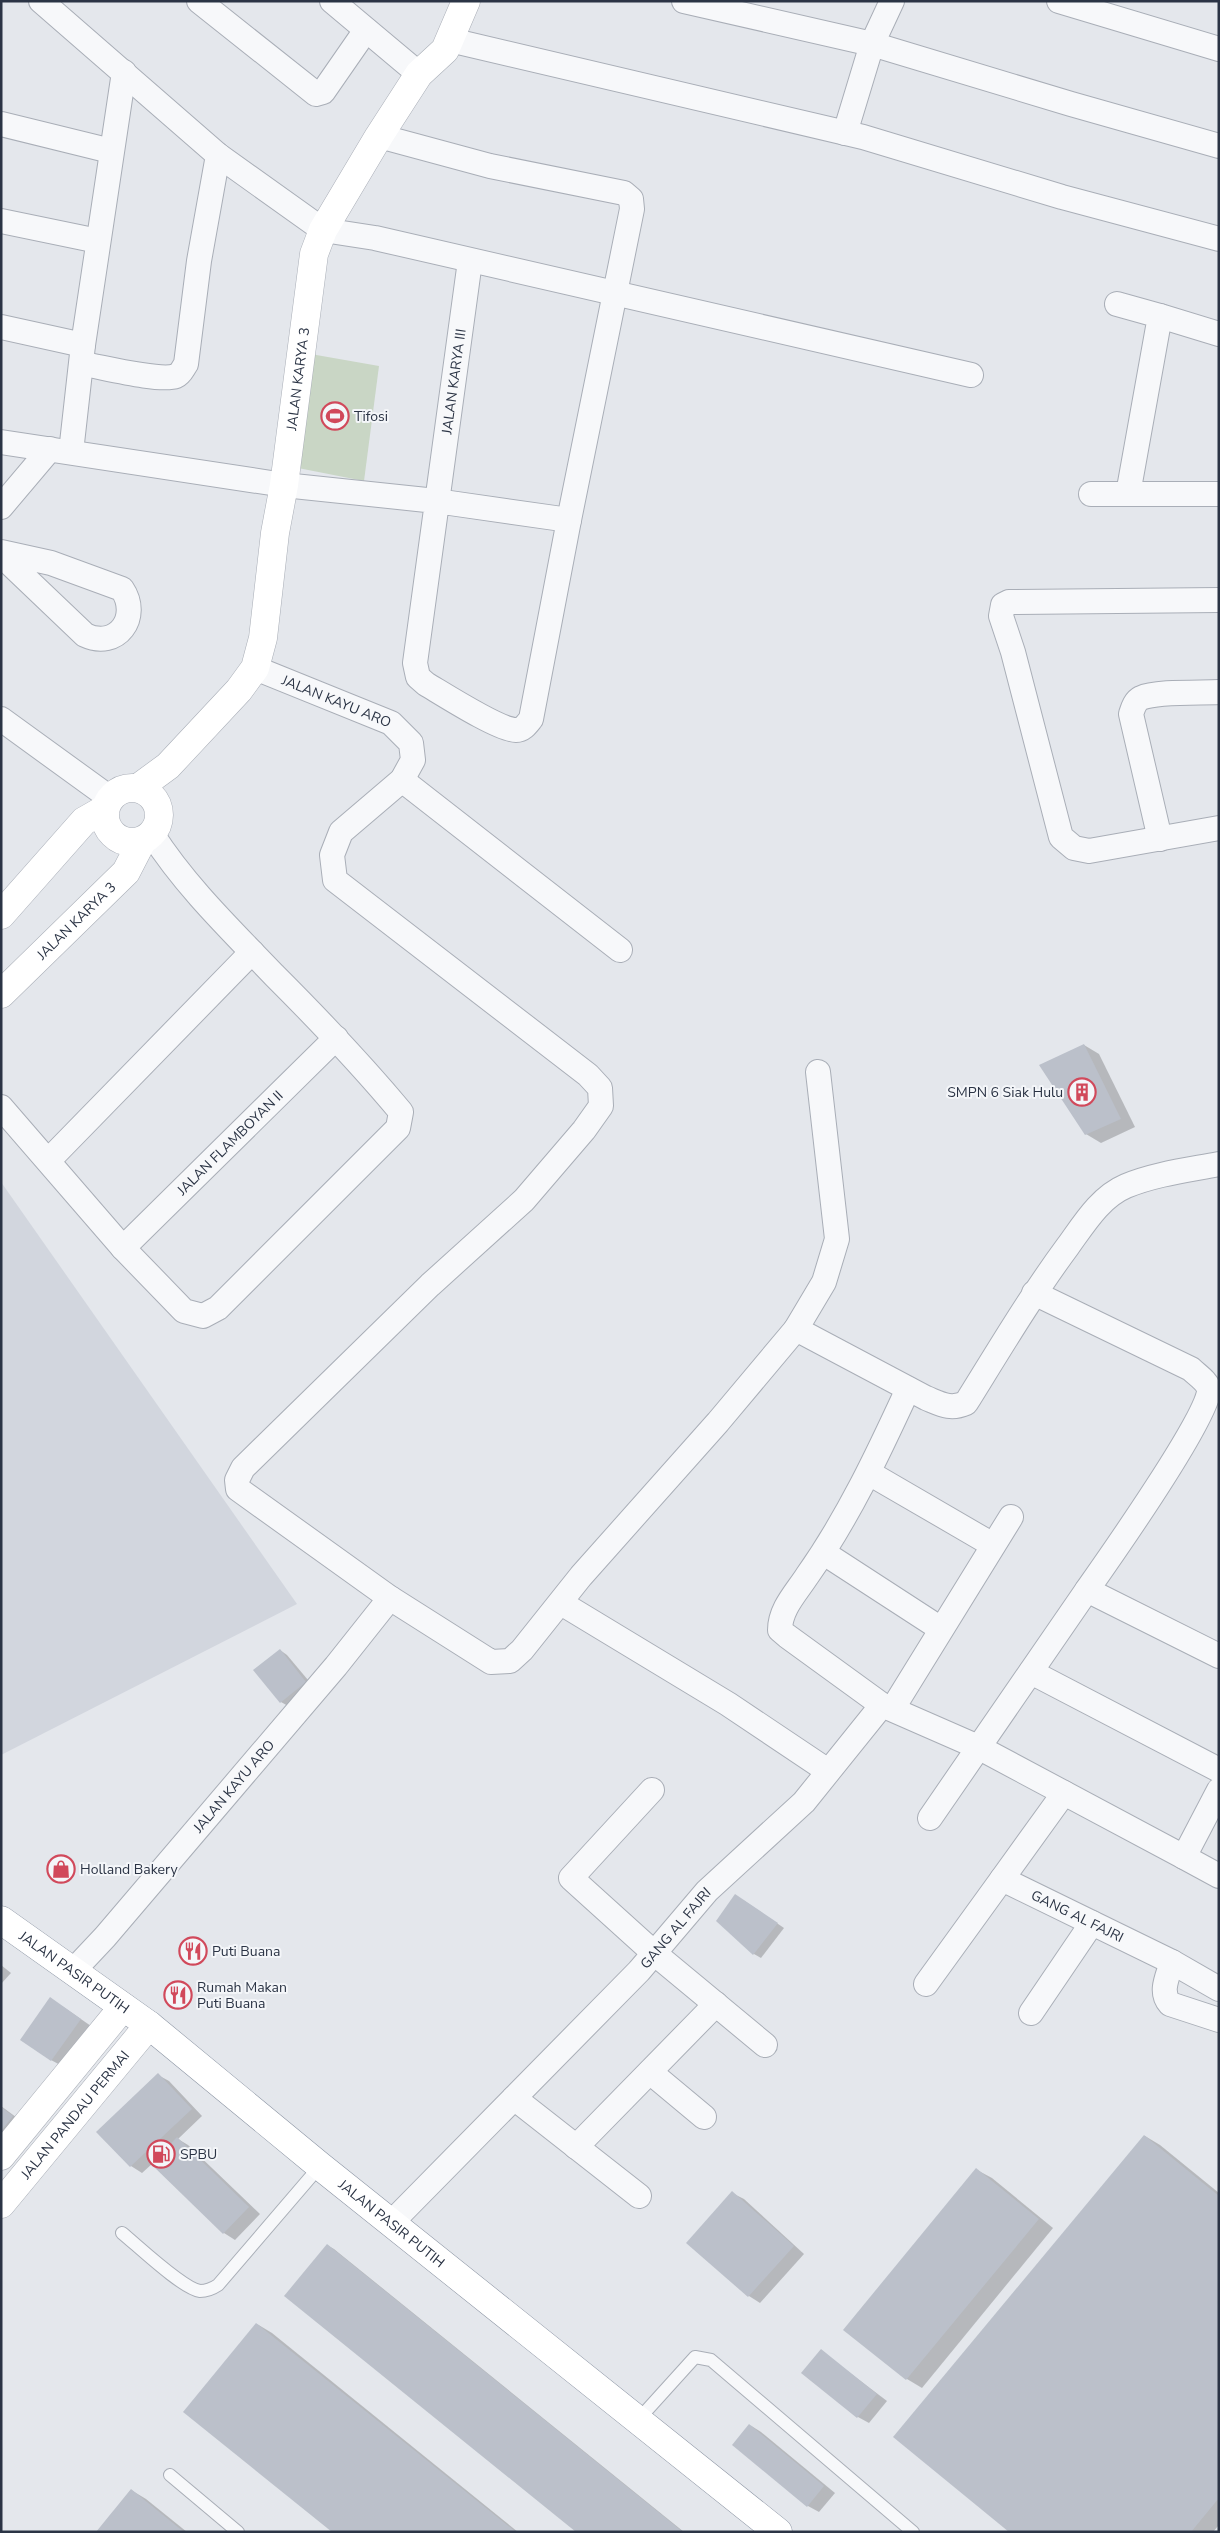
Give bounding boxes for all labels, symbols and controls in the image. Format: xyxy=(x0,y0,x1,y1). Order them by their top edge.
street label: JALAN KARYA 3 xyxy=(282,326,314,433)
street label: JALAN KARYA III xyxy=(437,328,470,436)
sports icon: Tifosi xyxy=(320,401,350,431)
place label: Tifosi xyxy=(354,407,388,426)
street label: JALAN KAYU ARO xyxy=(278,670,394,732)
street label: JALAN KARYA 3 xyxy=(32,878,120,964)
building icon: SMPN 6 Siak Hulu xyxy=(1067,1077,1097,1107)
place label: SMPN 6 Siak Hulu xyxy=(947,1083,1063,1102)
street label: JALAN FLAMBOYAN II xyxy=(172,1086,287,1200)
street label: JALAN KAYU ARO xyxy=(188,1736,279,1837)
shop icon: Holland Bakery xyxy=(46,1854,76,1884)
place label: Holland Bakery xyxy=(80,1860,178,1879)
street label: GANG AL FAJRI xyxy=(636,1883,715,1973)
street label: GANG AL FAJRI xyxy=(1028,1885,1127,1947)
street label: JALAN PASIR PUTIH xyxy=(15,1926,133,2018)
restaurant icon: Puti Buana xyxy=(178,1936,208,1966)
place label: Puti Buana xyxy=(212,1942,280,1961)
place label: Rumah Makan Puti Buana xyxy=(197,1978,287,2013)
restaurant icon: Rumah Makan Puti Buana xyxy=(163,1980,193,2010)
street label: JALAN PANDAU PERMAI xyxy=(16,2046,134,2184)
fuel station icon: SPBU xyxy=(146,2139,176,2169)
place label: SPBU xyxy=(180,2145,217,2164)
street label: JALAN PASIR PUTIH xyxy=(334,2174,449,2272)

